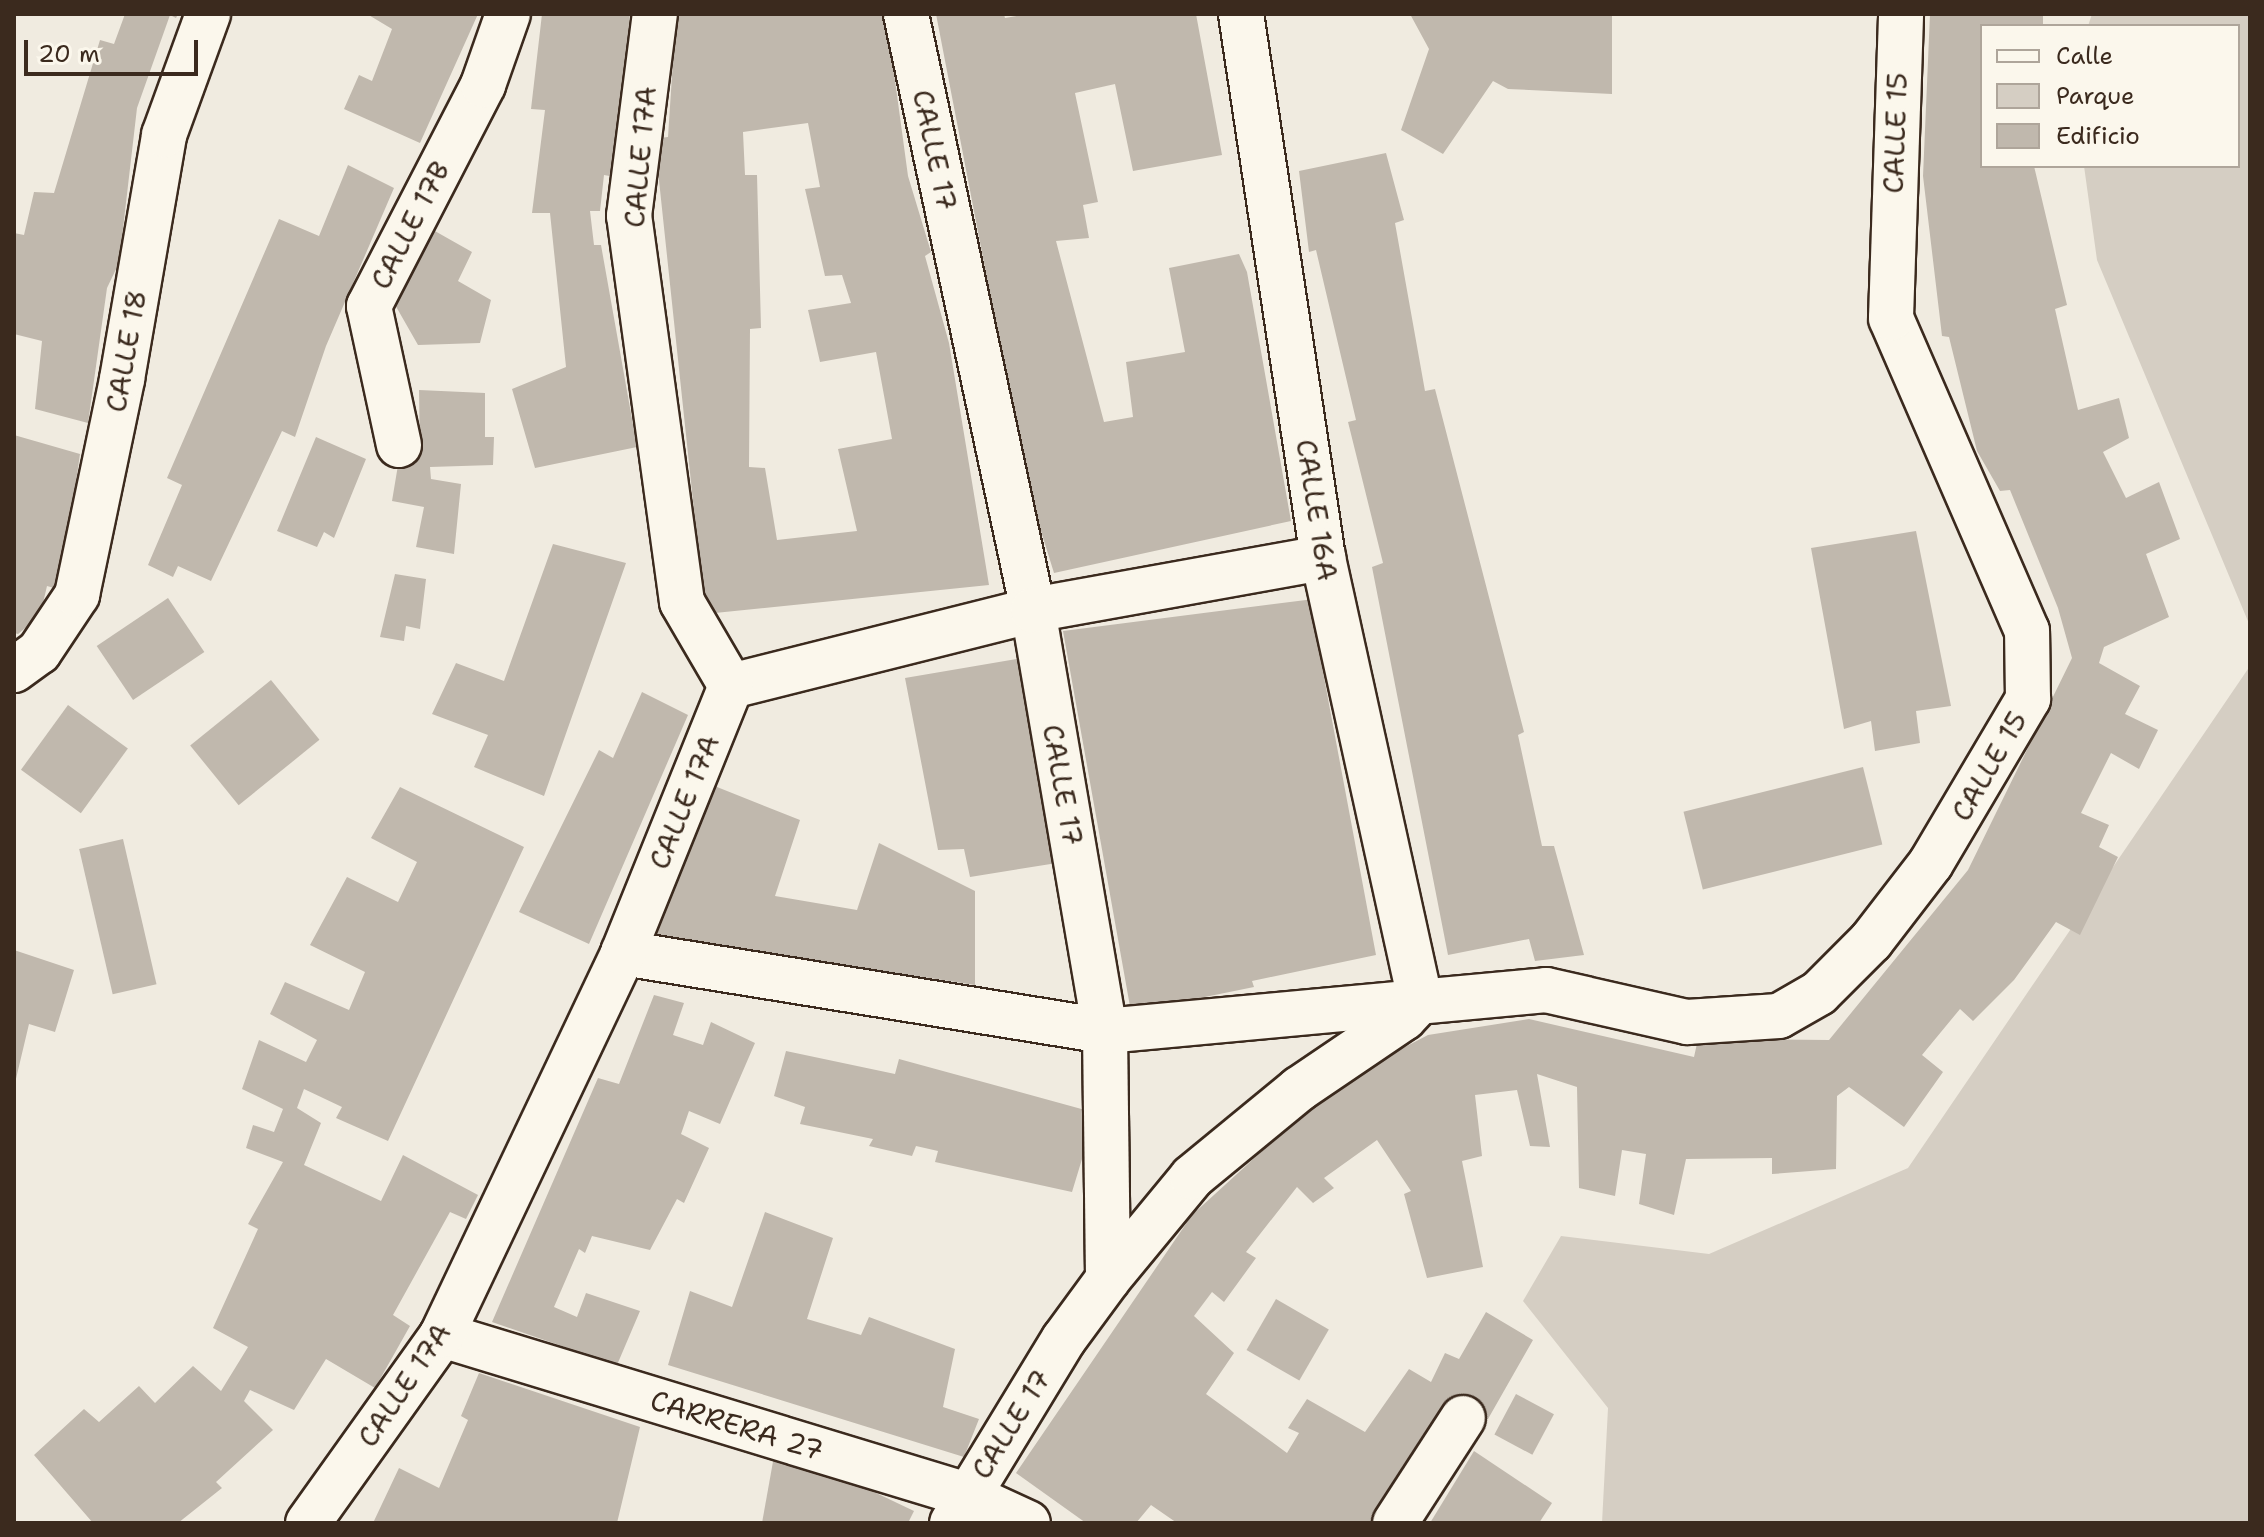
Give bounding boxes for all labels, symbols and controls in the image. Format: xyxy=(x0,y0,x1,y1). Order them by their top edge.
scale bar xyxy=(28,24,202,74)
legend xyxy=(1980,24,2240,168)
text: 20 m xyxy=(38,38,100,70)
text: Calle xyxy=(2056,40,2113,72)
street label: CALLE 15 xyxy=(1876,72,1914,194)
text: Parque xyxy=(2056,80,2135,112)
street label: CALLE 17A xyxy=(617,85,663,229)
street label: CALLE 17 xyxy=(906,87,964,213)
text: Edificio xyxy=(2056,120,2140,152)
street label: CALLE 17B xyxy=(363,155,457,295)
street label: CALLE 18 xyxy=(99,287,153,415)
street label: CALLE 16A xyxy=(1289,437,1345,583)
street label: CALLE 15 xyxy=(1944,705,2034,827)
street label: CALLE 17 xyxy=(1036,722,1090,848)
street label: CALLE 17A xyxy=(642,730,726,874)
street label: CALLE 17A xyxy=(350,1317,458,1453)
street label: CALLE 17 xyxy=(964,1363,1058,1485)
street label: CARRERA 27 xyxy=(646,1383,828,1467)

